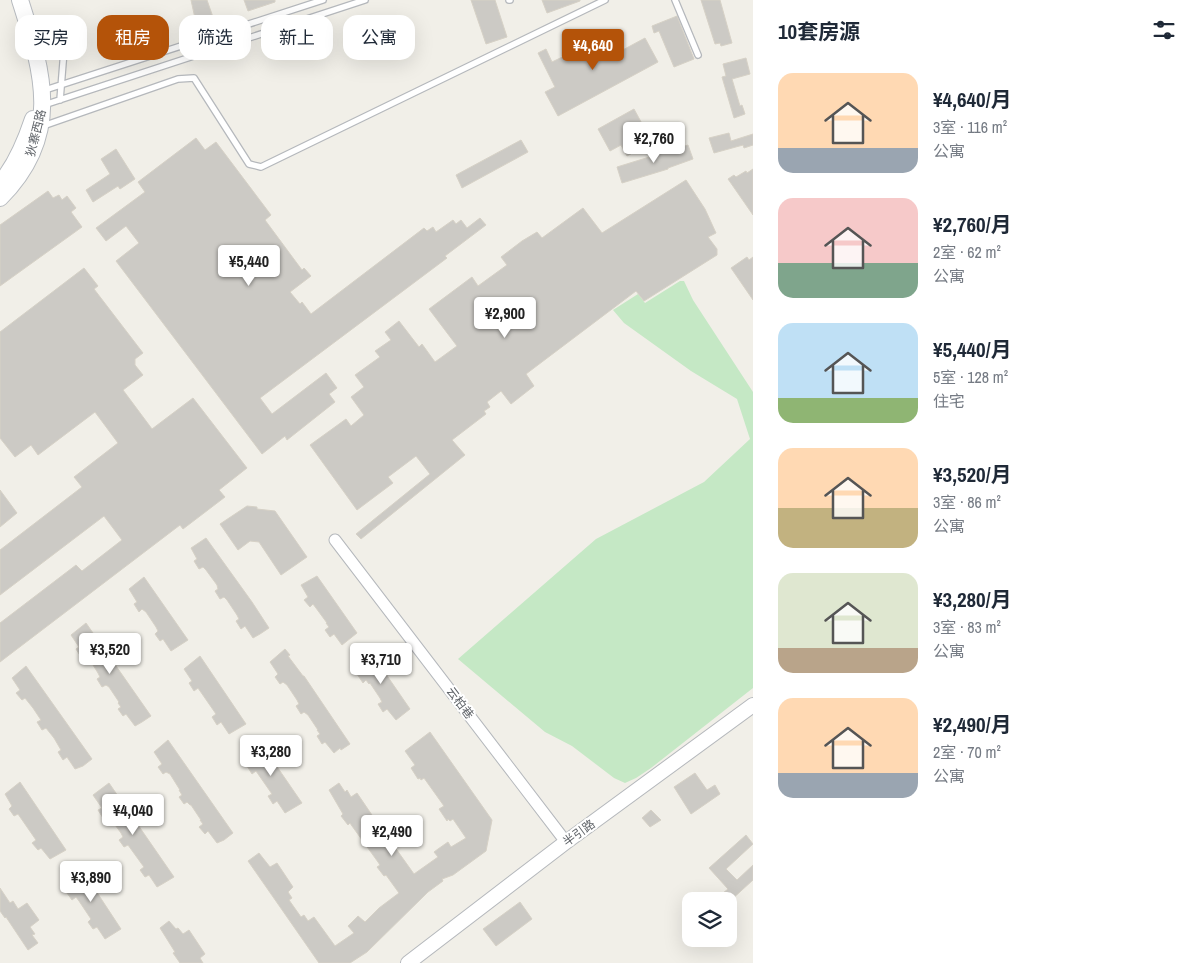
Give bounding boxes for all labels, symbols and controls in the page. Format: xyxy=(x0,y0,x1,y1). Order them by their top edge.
chip: 买房 xyxy=(15,15,87,60)
chip: 租房 xyxy=(97,15,169,60)
chip: 筛选 xyxy=(179,15,251,60)
chip: 新上 xyxy=(261,15,333,60)
chip: 公寓 xyxy=(343,15,415,60)
icon: filters xyxy=(1150,16,1178,44)
text: 10套房源 xyxy=(778,17,860,46)
pin: ¥4,640 xyxy=(552,28,634,71)
text: ¥4,640 xyxy=(573,34,613,56)
text: ¥4,640/月 xyxy=(933,85,1011,114)
icon: home xyxy=(818,93,878,153)
street label: 狄寨西路 xyxy=(22,108,50,158)
text: 3室 · 116 m² xyxy=(933,116,1007,138)
pin: ¥2,760 xyxy=(613,121,695,164)
text: ¥2,760 xyxy=(634,127,674,149)
text: 公寓 xyxy=(933,140,965,162)
text: ¥2,760/月 xyxy=(933,210,1011,239)
icon: home xyxy=(818,218,878,278)
text: 2室 · 62 m² xyxy=(933,241,1001,263)
pin: ¥5,440 xyxy=(208,244,290,287)
text: ¥5,440 xyxy=(229,250,269,272)
text: 公寓 xyxy=(933,265,965,287)
pin: ¥2,900 xyxy=(464,296,546,339)
text: ¥2,900 xyxy=(485,302,525,324)
text: ¥5,440/月 xyxy=(933,335,1011,364)
icon: home xyxy=(818,343,878,403)
text: 5室 · 128 m² xyxy=(933,366,1008,388)
text: 住宅 xyxy=(933,390,965,412)
text: ¥3,520/月 xyxy=(933,460,1011,489)
icon: home xyxy=(818,468,878,528)
text: 3室 · 86 m² xyxy=(933,491,1001,513)
text: 公寓 xyxy=(933,515,965,537)
text: ¥3,280/月 xyxy=(933,585,1011,614)
icon: home xyxy=(818,593,878,653)
text: 3室 · 83 m² xyxy=(933,616,1001,638)
pin: ¥3,520 xyxy=(69,632,151,675)
text: ¥3,520 xyxy=(90,638,130,660)
text: 公寓 xyxy=(933,640,965,662)
pin: ¥3,710 xyxy=(340,642,422,685)
text: ¥3,710 xyxy=(361,648,401,670)
street label: 云柏巷 xyxy=(443,684,477,722)
text: ¥2,490/月 xyxy=(933,710,1011,739)
icon: home xyxy=(818,718,878,778)
pin: ¥3,280 xyxy=(230,734,312,777)
text: ¥3,280 xyxy=(251,740,291,762)
text: 2室 · 70 m² xyxy=(933,741,1001,763)
text: 公寓 xyxy=(933,765,965,787)
pin: ¥4,040 xyxy=(92,794,174,836)
text: ¥4,040 xyxy=(113,799,153,821)
pin: ¥2,490 xyxy=(351,814,433,857)
street label: 半引路 xyxy=(560,816,598,850)
text: ¥2,490 xyxy=(372,820,412,842)
pin: ¥3,890 xyxy=(50,860,132,903)
text: ¥3,890 xyxy=(71,866,111,888)
map controls xyxy=(682,892,737,947)
button: layers xyxy=(682,892,737,947)

